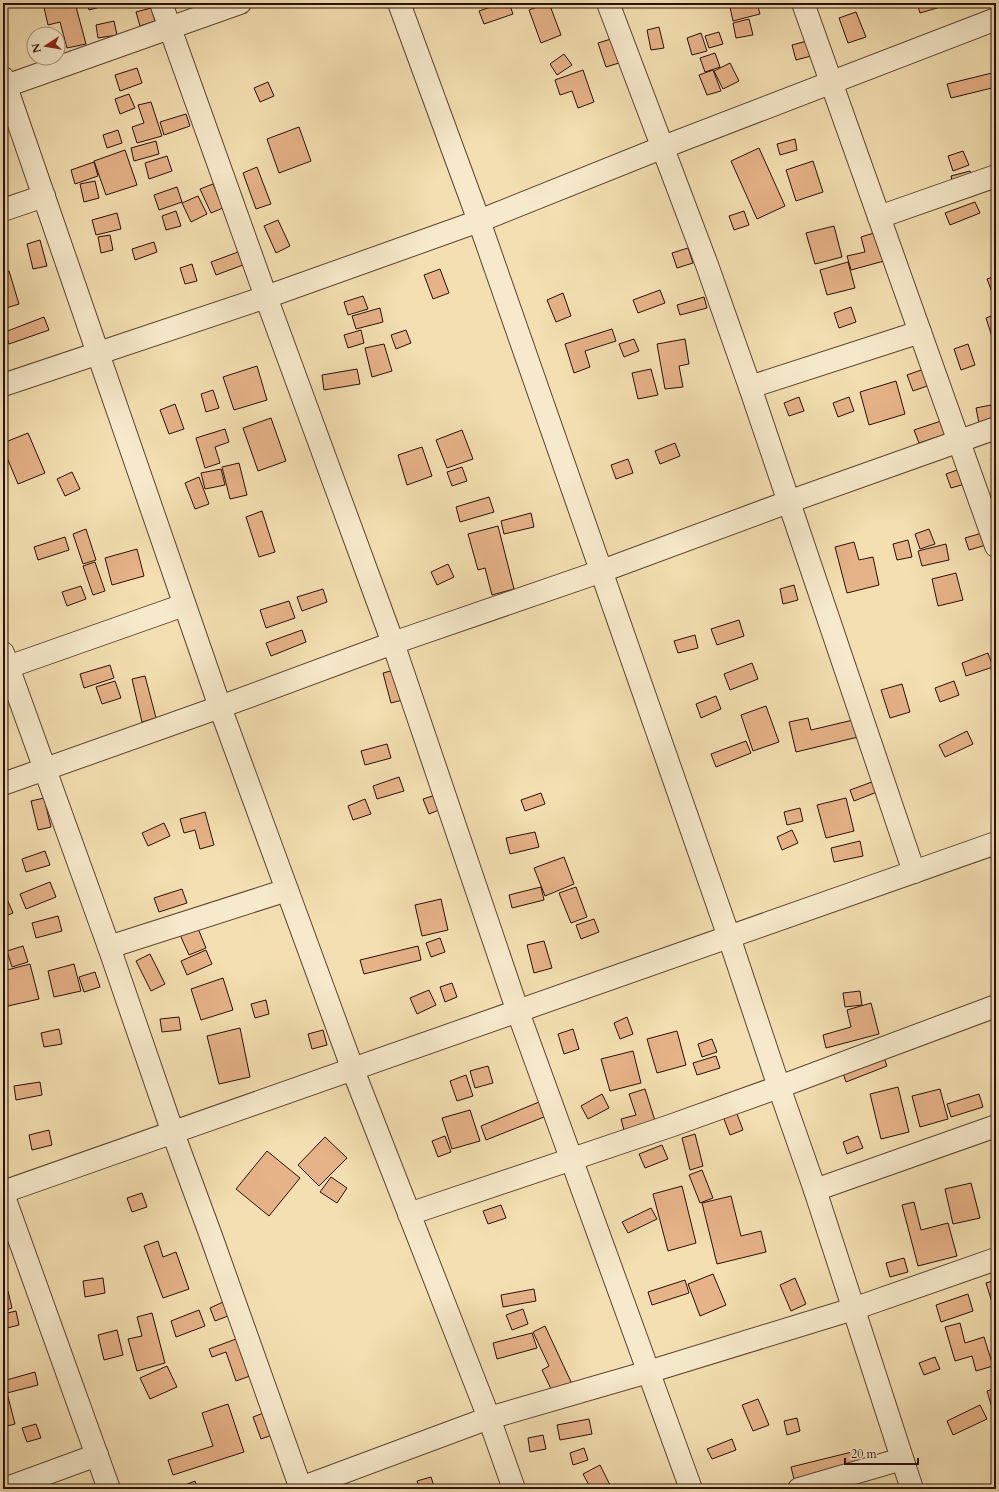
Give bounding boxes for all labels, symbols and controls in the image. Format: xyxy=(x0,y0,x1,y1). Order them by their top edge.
north arrow xyxy=(26,26,66,66)
text: N xyxy=(28,41,45,54)
scale bar xyxy=(845,1440,918,1466)
text: 20 m xyxy=(851,1446,878,1462)

